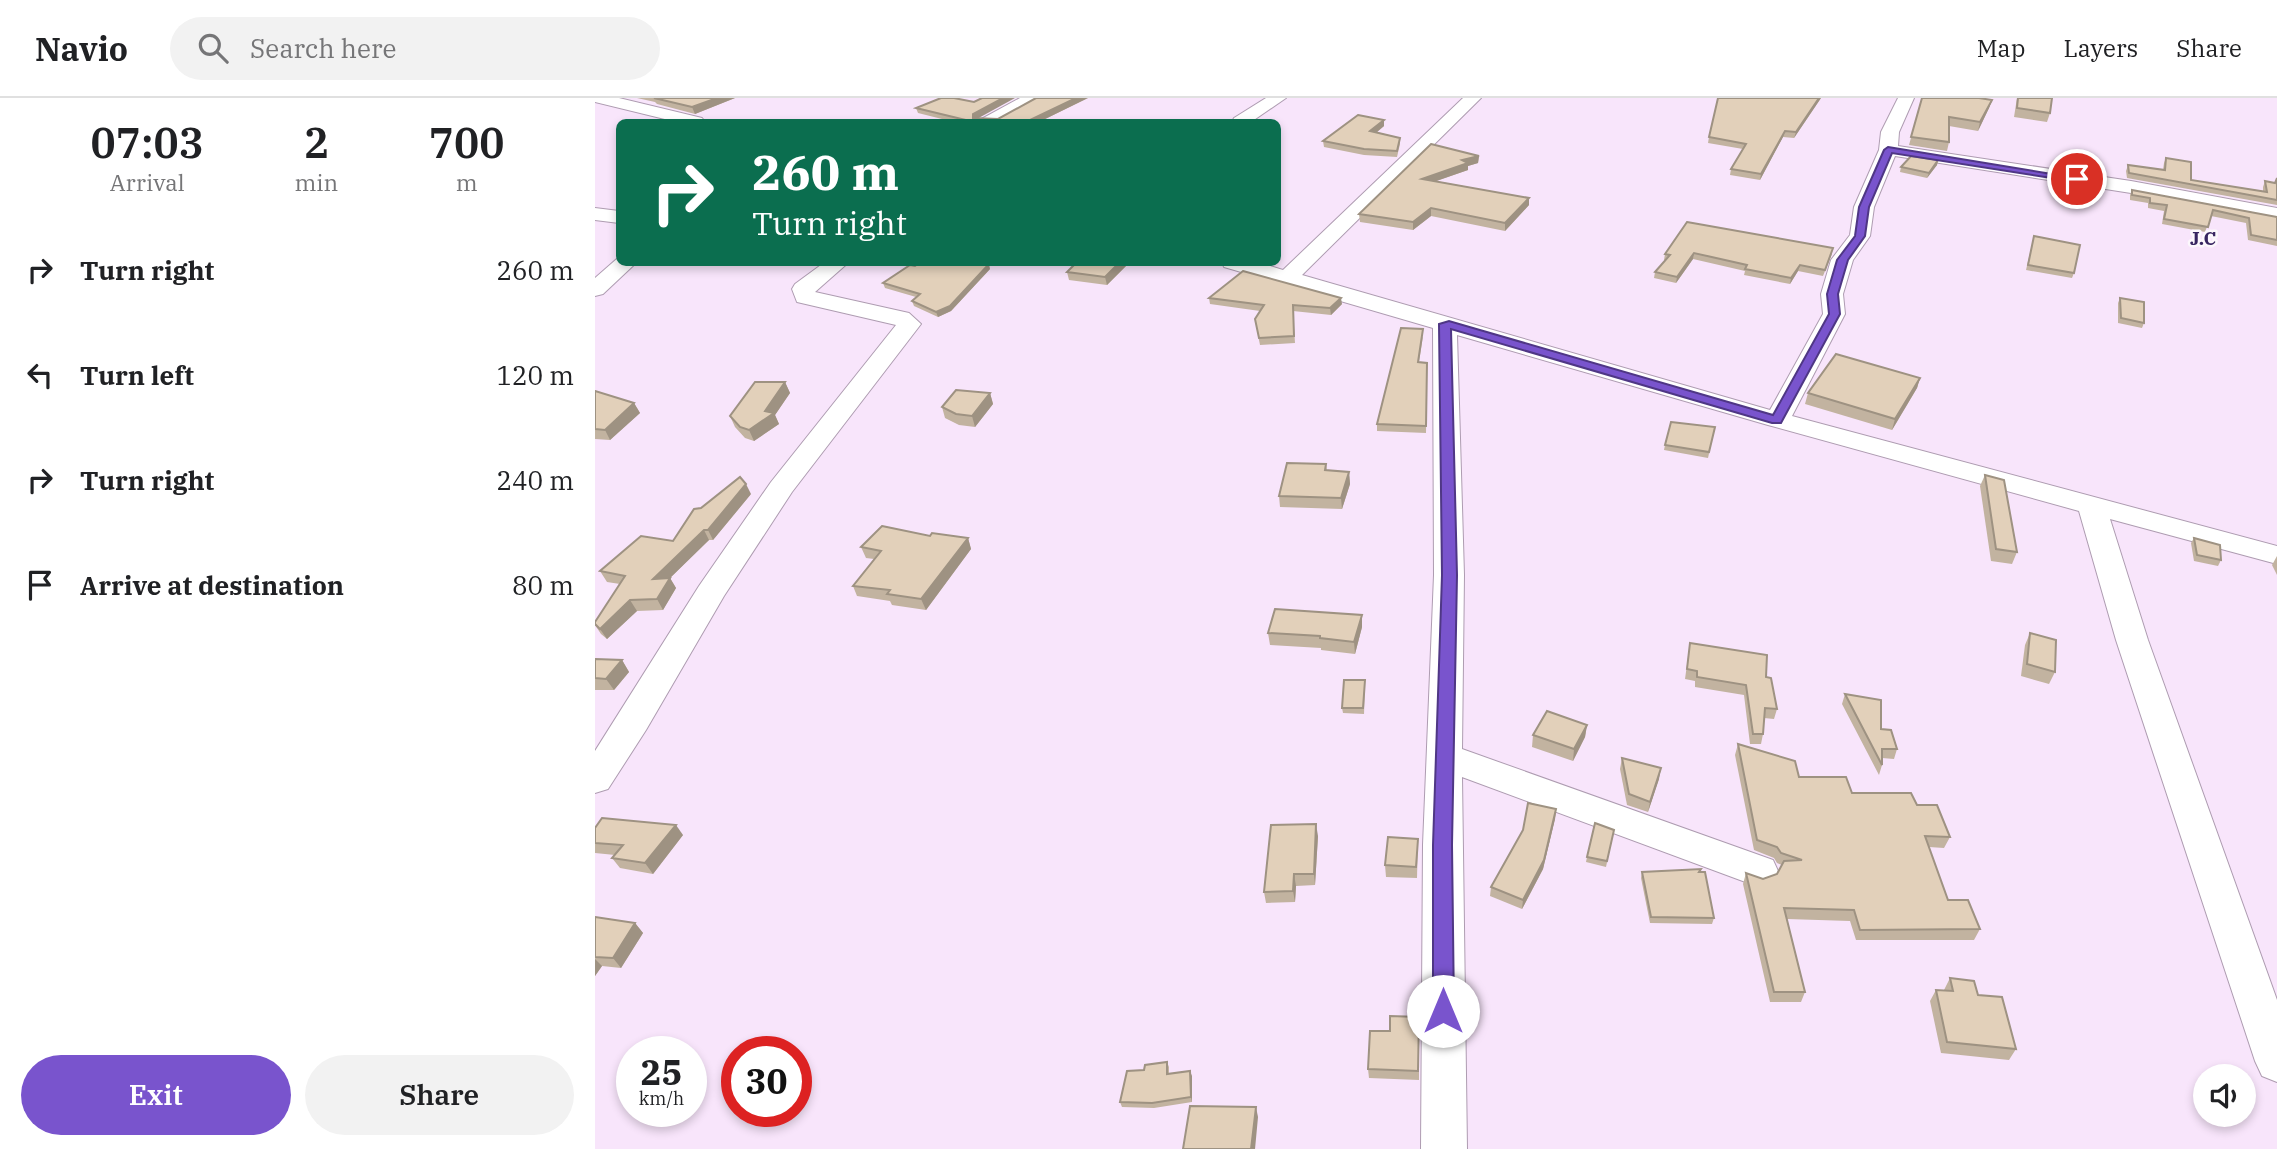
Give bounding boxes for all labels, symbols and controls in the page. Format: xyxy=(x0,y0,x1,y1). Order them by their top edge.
search box xyxy=(170,17,660,80)
text: Navio xyxy=(35,27,128,70)
icon: search xyxy=(194,29,232,67)
text: Search here xyxy=(250,31,396,65)
text: Map xyxy=(1977,32,2025,64)
text: Layers xyxy=(2063,32,2138,64)
text: Share xyxy=(2176,32,2242,64)
text: 07:03 xyxy=(91,115,204,170)
text: 2 xyxy=(304,115,329,170)
text: 700 xyxy=(429,115,504,170)
text: 260 m xyxy=(752,140,899,203)
icon: right xyxy=(637,147,728,238)
pin xyxy=(2047,149,2107,209)
icon: arrive xyxy=(2058,160,2096,198)
text: Arrival xyxy=(110,167,185,197)
text: min xyxy=(294,167,338,197)
text: m xyxy=(456,167,478,197)
text: Turn right xyxy=(752,202,907,244)
district label: J.C xyxy=(2190,226,2216,250)
icon: right xyxy=(21,251,59,289)
text: Turn right xyxy=(80,253,214,287)
text: 260 m xyxy=(496,253,574,287)
icon: left xyxy=(21,356,59,394)
text: Turn left xyxy=(80,358,194,392)
text: 120 m xyxy=(496,358,574,392)
icon: right xyxy=(21,461,59,499)
text: Turn right xyxy=(80,463,214,497)
text: 240 m xyxy=(496,463,574,497)
icon: arrive xyxy=(21,566,59,604)
text: Arrive at destination xyxy=(80,568,344,602)
text: 80 m xyxy=(512,568,574,602)
position arrow xyxy=(1406,974,1480,1048)
speed limit sign: 30 xyxy=(721,1036,812,1127)
text: 25 xyxy=(640,1049,683,1095)
button: Exit xyxy=(21,1055,291,1135)
button: Share xyxy=(305,1055,574,1135)
map controls xyxy=(2193,1064,2256,1127)
button: sound xyxy=(2193,1064,2256,1127)
text: km/h xyxy=(639,1087,684,1110)

